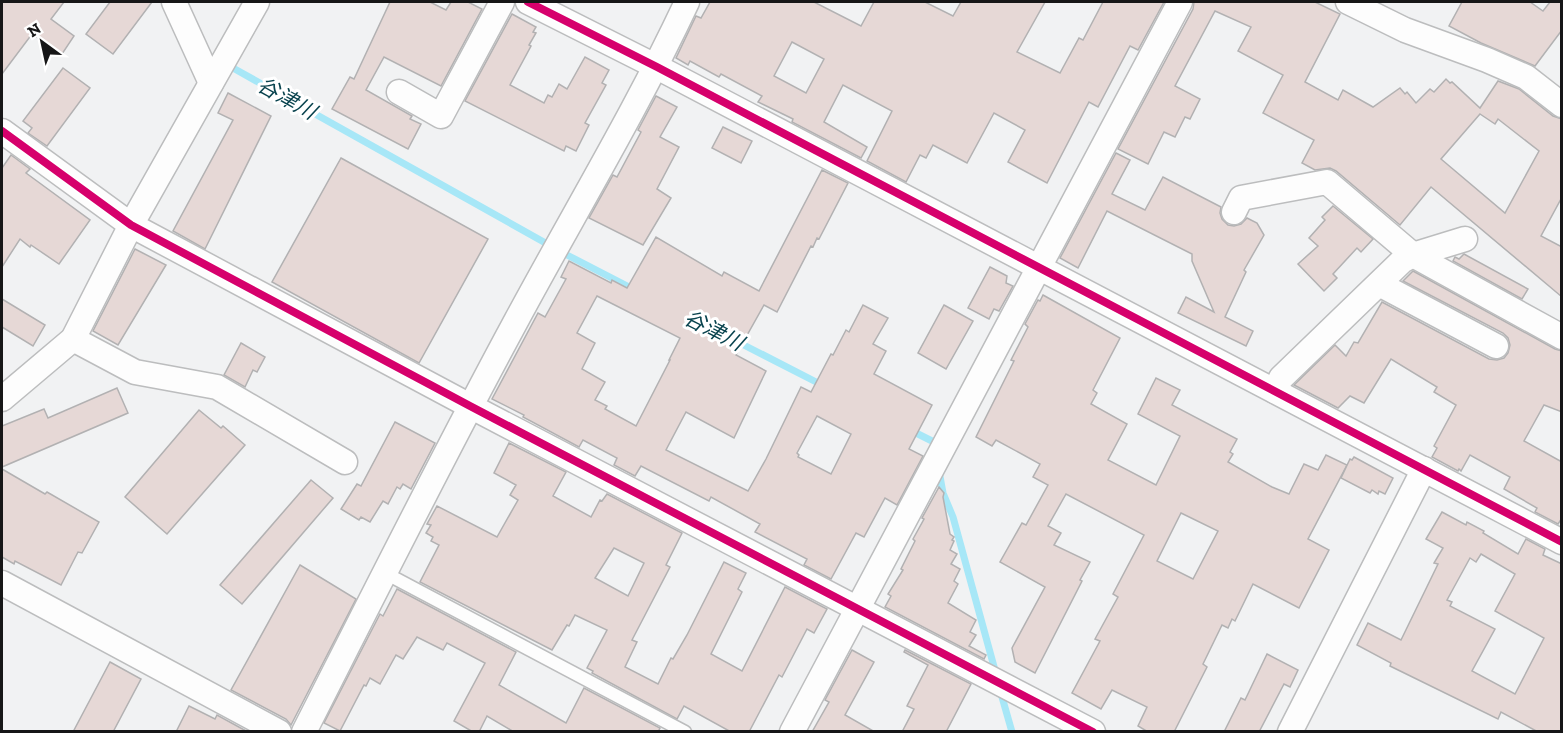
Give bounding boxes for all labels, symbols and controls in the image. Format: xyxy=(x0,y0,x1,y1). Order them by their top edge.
north arrow xyxy=(12,12,72,72)
text: N xyxy=(24,19,44,41)
water label: 谷津川 xyxy=(253,72,322,125)
water label: 谷津川 xyxy=(680,305,750,356)

